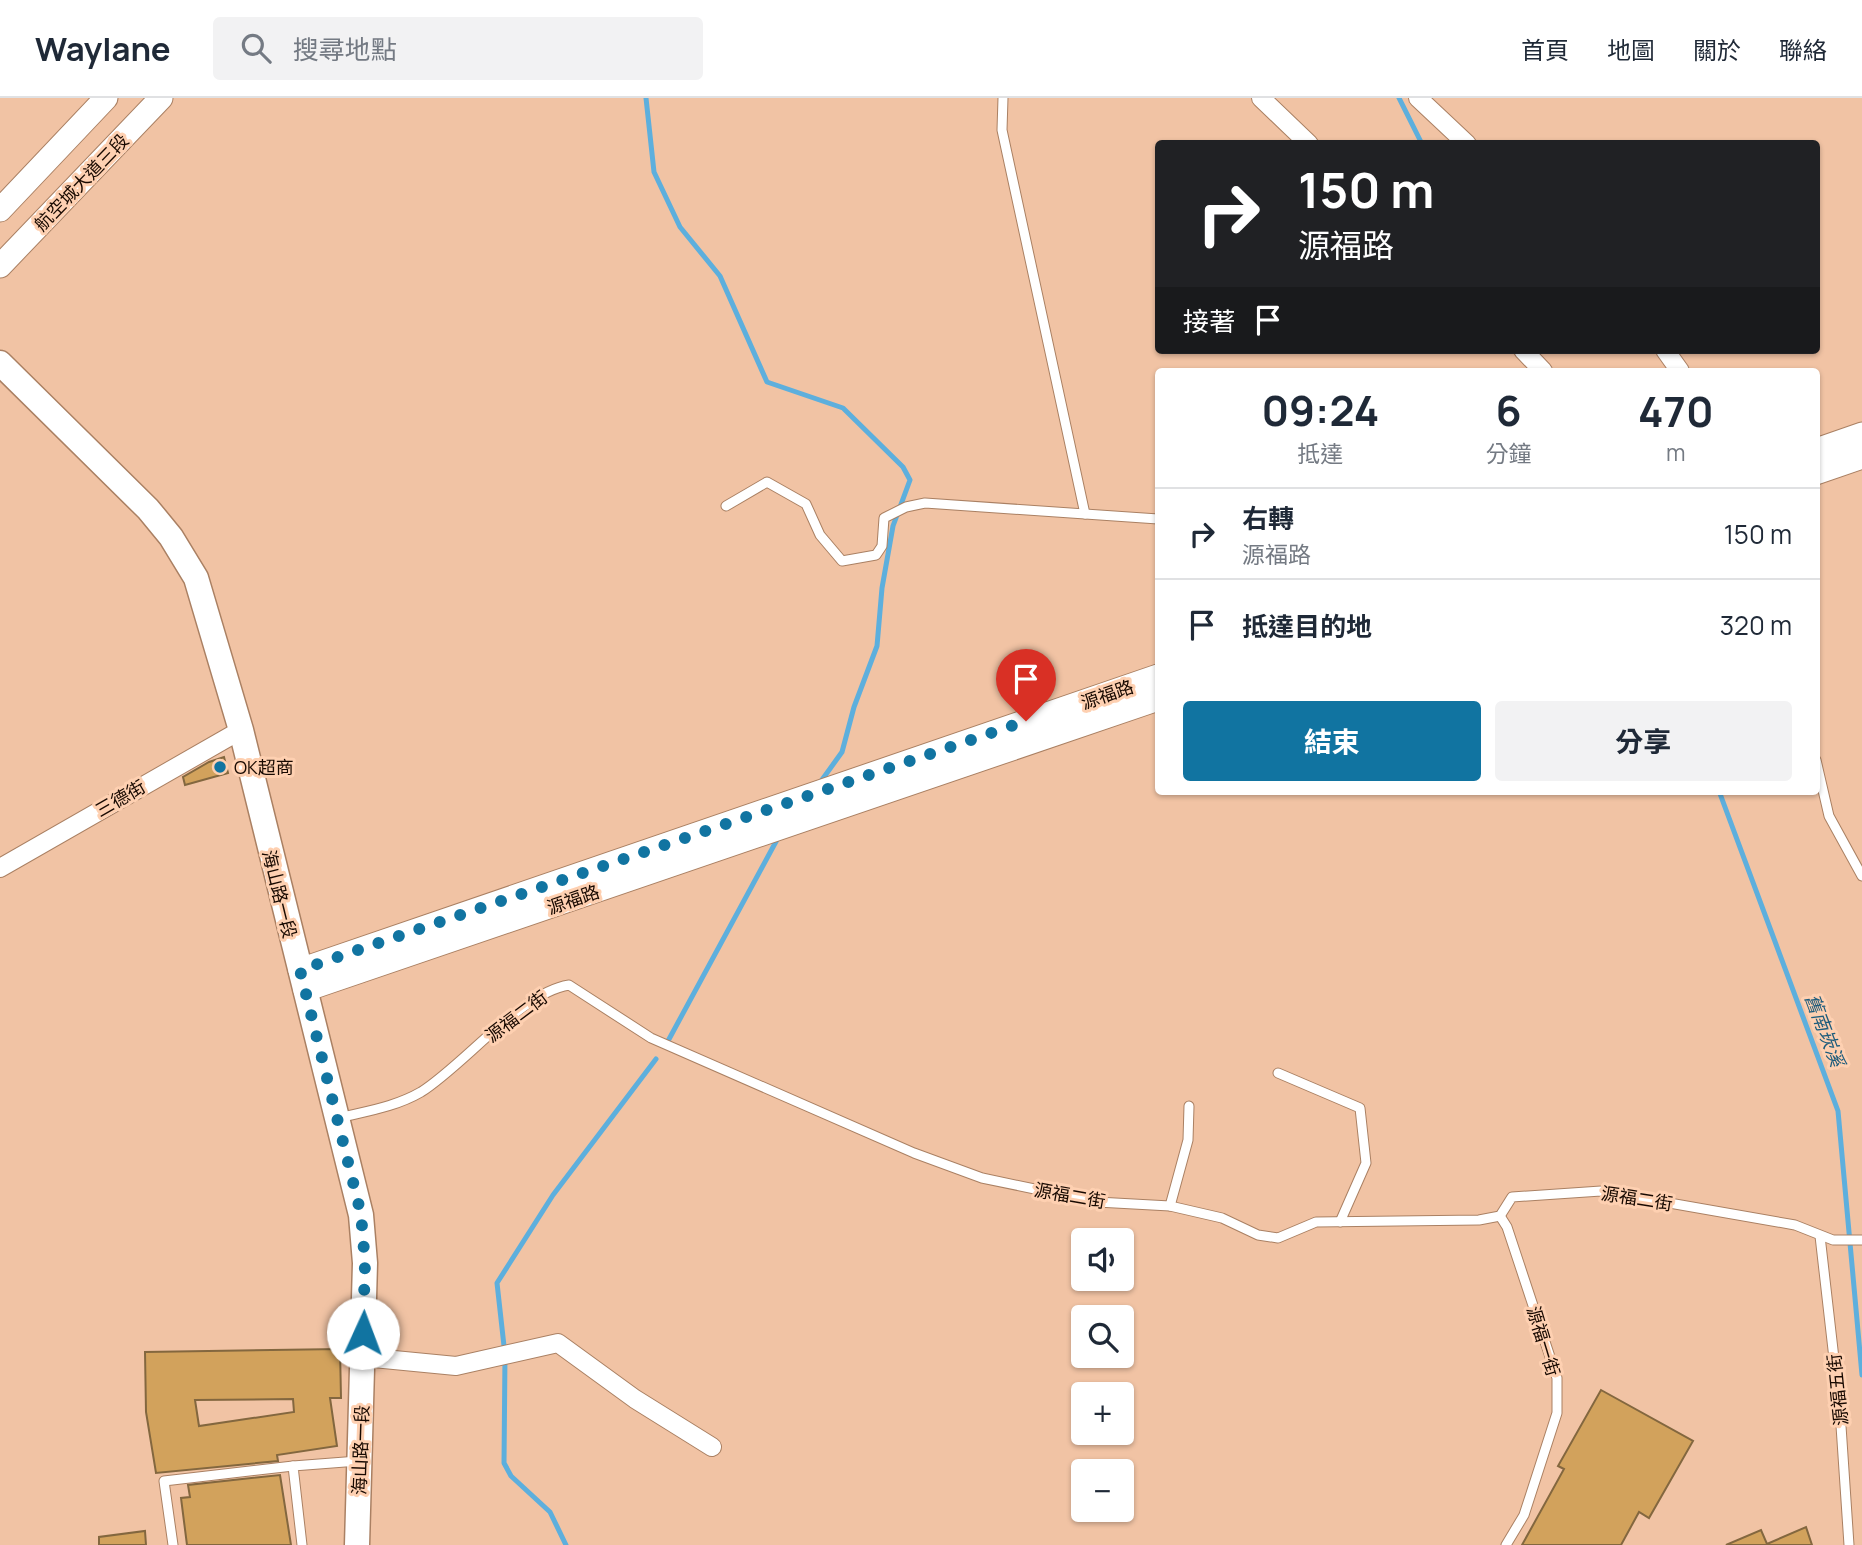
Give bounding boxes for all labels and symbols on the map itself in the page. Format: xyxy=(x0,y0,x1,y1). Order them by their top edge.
street label: 航空城大道三段 xyxy=(29,128,133,236)
pin xyxy=(996,649,1056,721)
street label: 源福路 xyxy=(1078,674,1136,714)
place label: OK超商 xyxy=(234,755,294,779)
marker: OK超商 xyxy=(212,759,228,775)
street label: 三德街 xyxy=(91,774,149,822)
street label: 海山路一段 xyxy=(257,847,303,941)
street label: 源福路 xyxy=(544,879,602,919)
street label: 源福二街 xyxy=(480,985,552,1047)
water label: 舊南崁溪 xyxy=(1799,990,1852,1073)
street label: 源福二街 xyxy=(1032,1177,1108,1213)
street label: 源福二街 xyxy=(1600,1181,1674,1215)
position arrow xyxy=(326,1296,400,1370)
street label: 源福一街 xyxy=(1522,1303,1566,1379)
street label: 源福五街 xyxy=(1821,1353,1853,1427)
street label: 海山路一段 xyxy=(346,1405,374,1495)

